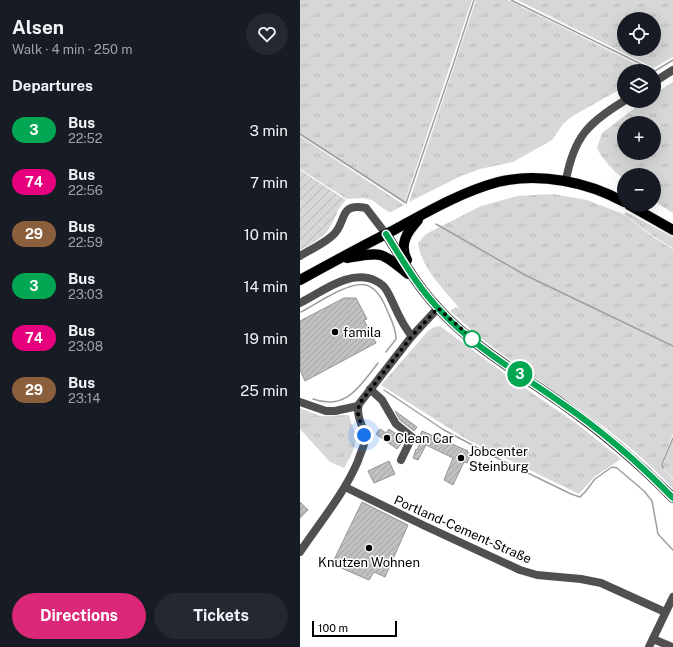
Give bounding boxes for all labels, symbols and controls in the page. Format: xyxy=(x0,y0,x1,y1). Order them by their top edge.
map controls xyxy=(617,12,661,212)
button: locate xyxy=(617,12,661,56)
button: heart xyxy=(246,13,288,55)
text: Alsen xyxy=(12,16,64,38)
text: Walk · 4 min · 250 m xyxy=(12,42,132,57)
button: layers xyxy=(617,64,661,108)
text: Departures xyxy=(12,77,93,94)
text: Bus xyxy=(68,114,95,131)
button: + xyxy=(617,116,661,160)
text: 3 xyxy=(29,122,39,138)
text: 3 min xyxy=(249,122,288,139)
text: 22:52 xyxy=(68,131,103,146)
text: Bus xyxy=(68,166,95,183)
button: − xyxy=(617,168,661,212)
text: 74 xyxy=(25,174,43,190)
text: 7 min xyxy=(250,174,288,191)
text: 22:56 xyxy=(68,183,103,198)
text: Bus xyxy=(68,218,95,235)
text: 29 xyxy=(25,226,43,242)
text: 10 min xyxy=(244,226,288,243)
text: 22:59 xyxy=(68,235,103,250)
text: Bus xyxy=(68,270,95,287)
text: 3 xyxy=(29,278,39,294)
text: 14 min xyxy=(243,278,288,295)
text: 23:03 xyxy=(68,287,103,302)
text: Bus xyxy=(68,322,95,339)
place label: famila xyxy=(343,325,381,340)
marker: famila xyxy=(330,327,340,337)
text: 74 xyxy=(25,330,43,346)
text: 19 min xyxy=(243,330,288,347)
unlabelled marker xyxy=(463,330,481,348)
text: 23:08 xyxy=(68,339,103,354)
line badge: 3 xyxy=(507,361,533,387)
text: 3 xyxy=(515,366,525,382)
text: Bus xyxy=(68,374,95,391)
text: 29 xyxy=(25,382,43,398)
text: 25 min xyxy=(240,382,288,399)
text: 23:14 xyxy=(68,391,100,406)
your location xyxy=(354,425,374,445)
place label: Clean Car xyxy=(395,431,454,446)
marker: Clean Car xyxy=(382,433,392,443)
place label: Jobcenter Steinburg xyxy=(469,444,529,474)
marker: Jobcenter Steinburg xyxy=(456,453,466,463)
street label: Portland-Cement-Straße xyxy=(392,492,534,567)
marker: Knutzen Wohnen xyxy=(364,543,374,553)
place label: Knutzen Wohnen xyxy=(318,555,420,570)
button: Directions xyxy=(12,593,146,639)
button: Tickets xyxy=(154,593,288,639)
scale bar xyxy=(312,619,397,638)
text: 100 m xyxy=(318,622,348,634)

